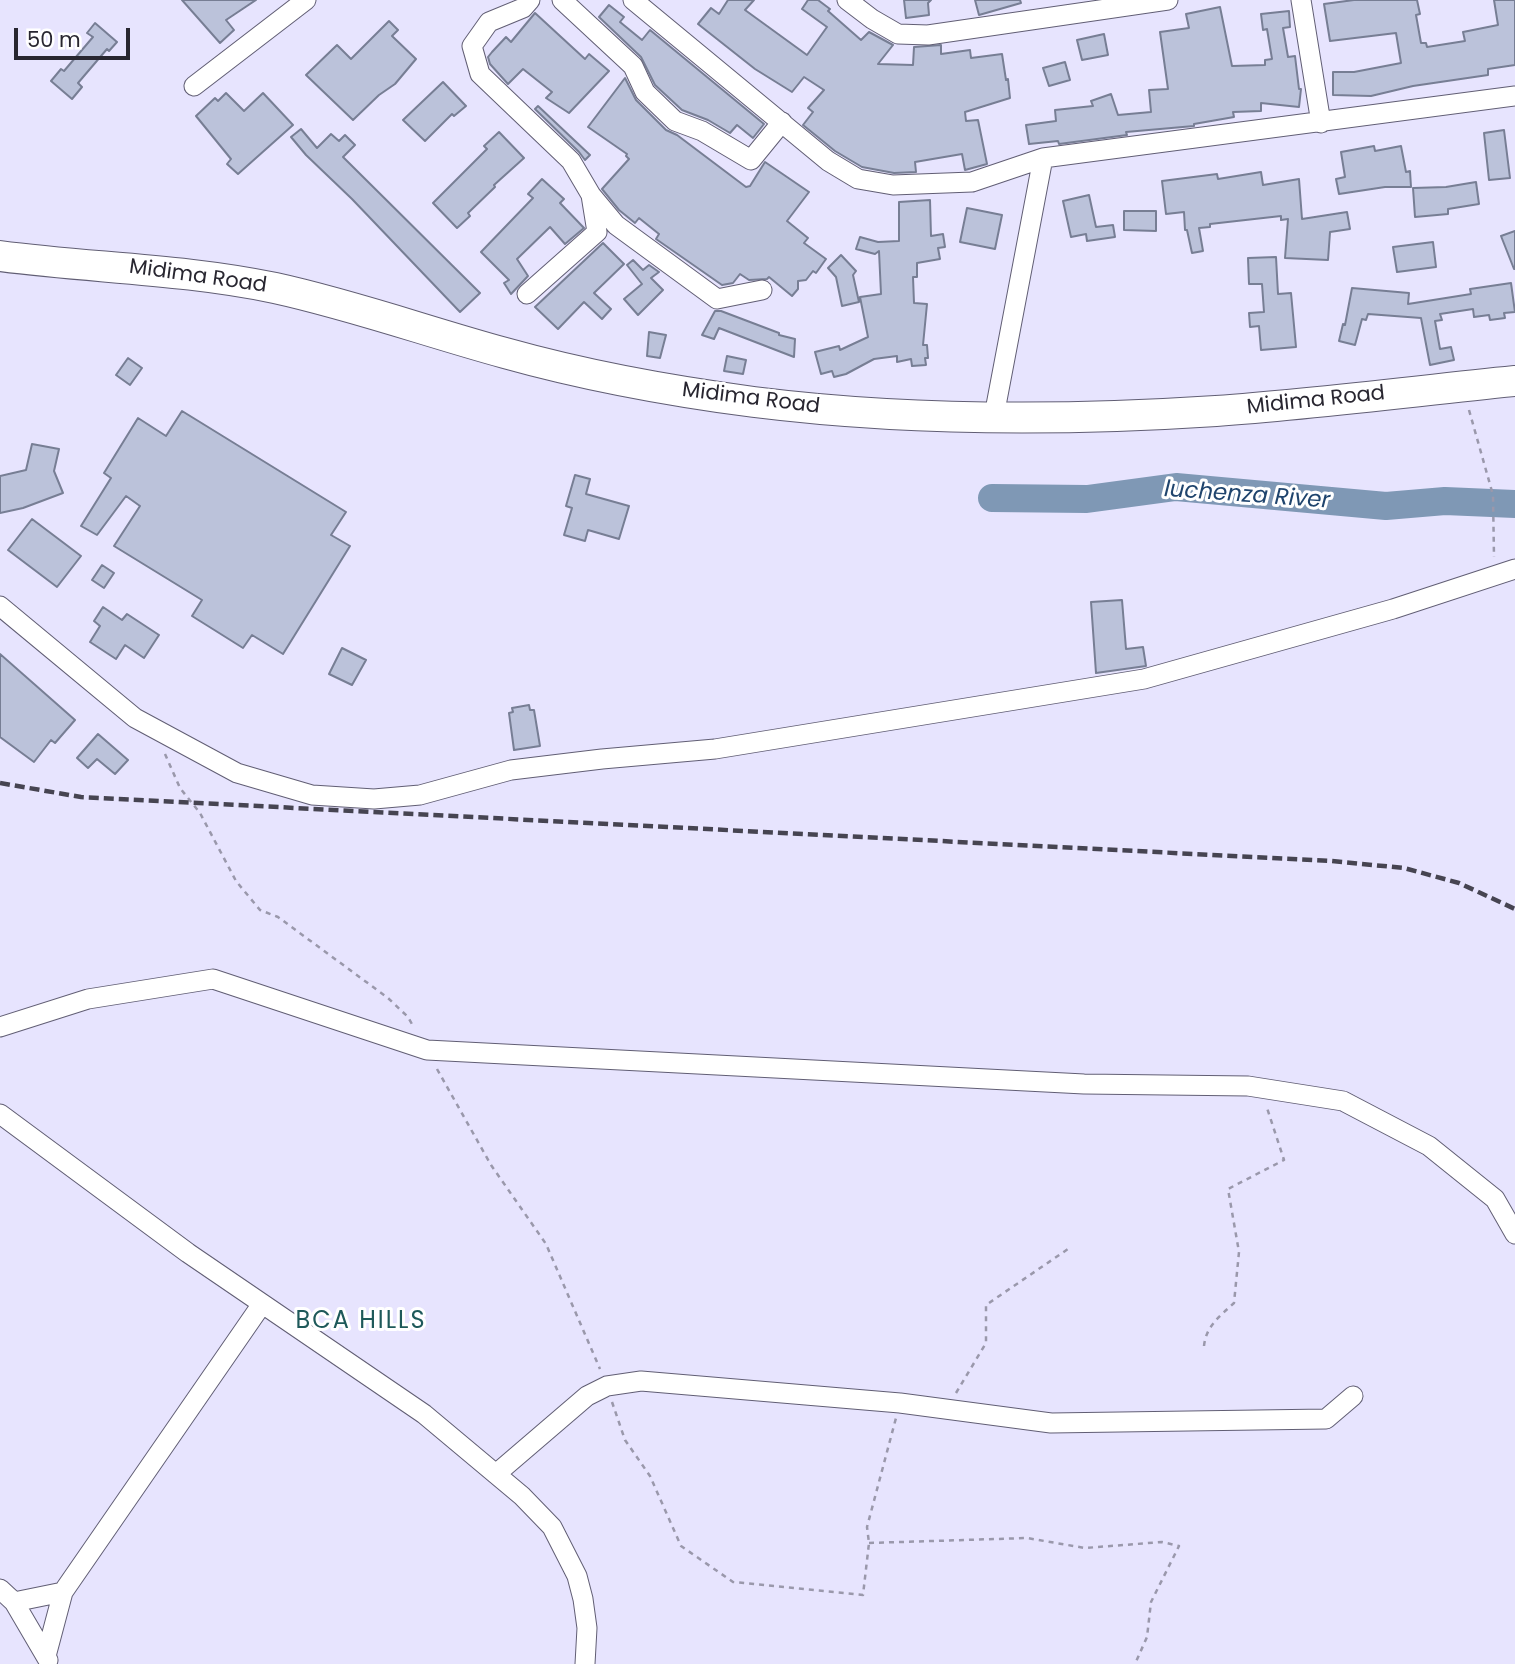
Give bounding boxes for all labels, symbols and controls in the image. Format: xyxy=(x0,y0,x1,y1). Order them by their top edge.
scale bar xyxy=(18,14,133,58)
text: 50 m xyxy=(27,25,81,54)
street label: Midima Road xyxy=(128,255,268,299)
street label: Midima Road xyxy=(681,378,821,420)
street label: Midima Road xyxy=(1246,381,1386,421)
water label: luchenza River xyxy=(1163,476,1331,516)
district label: BCA HILLS xyxy=(297,1308,425,1336)

